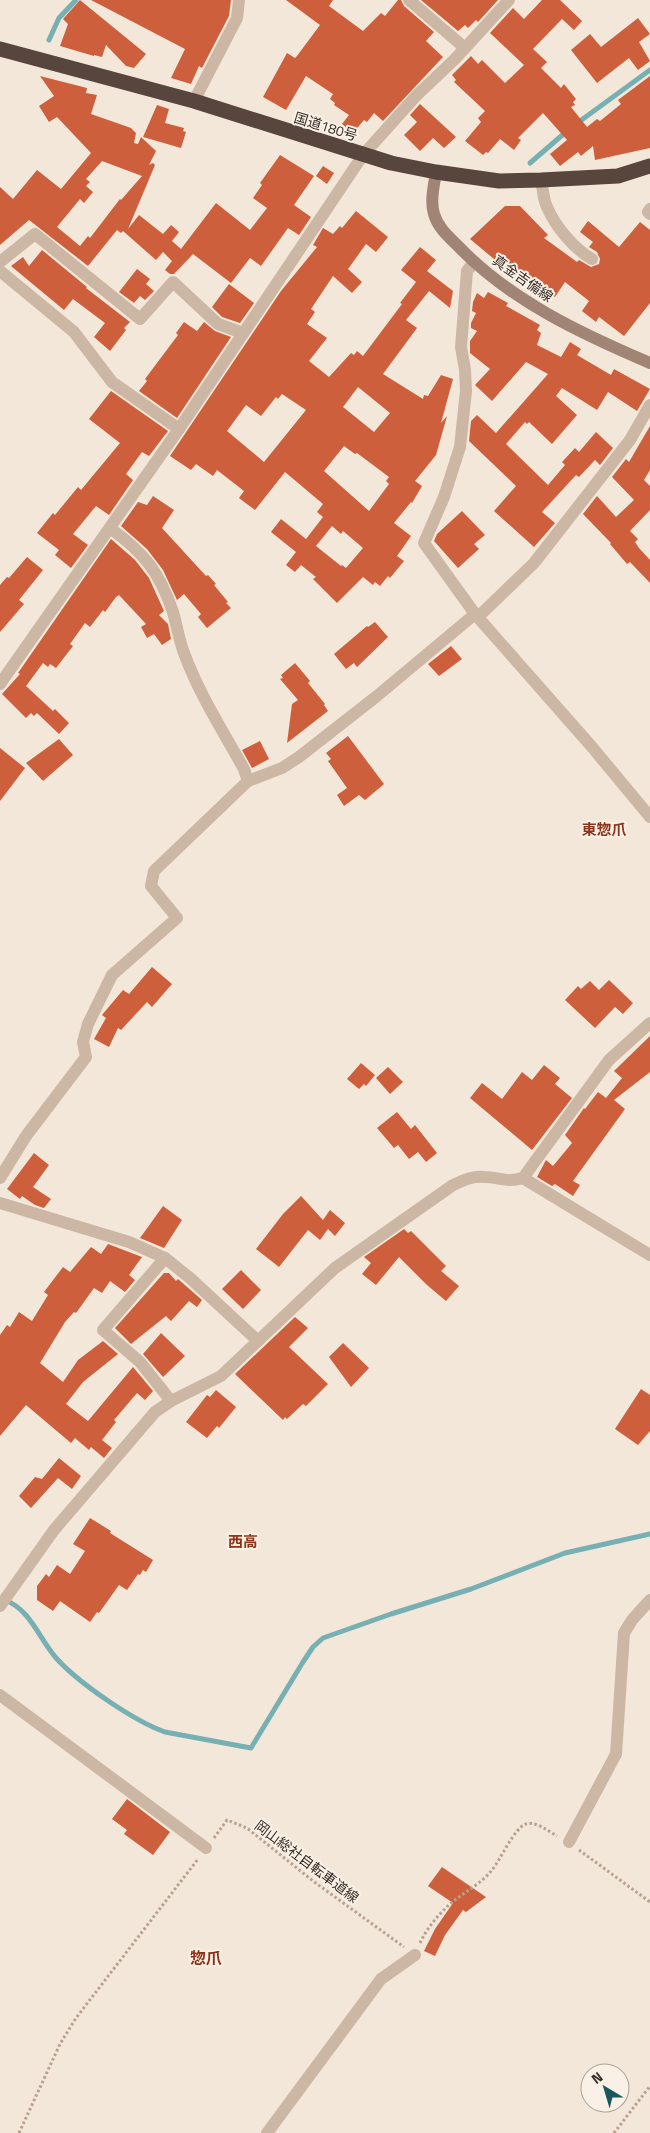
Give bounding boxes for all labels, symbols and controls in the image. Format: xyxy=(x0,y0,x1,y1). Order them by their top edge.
street label: 国道180号 xyxy=(292,106,360,146)
street label: 真金吉備線 xyxy=(488,249,558,307)
district label: 東惣爪 xyxy=(581,818,627,841)
district label: 西高 xyxy=(228,1530,258,1553)
street label: 岡山総社自転車道線 xyxy=(250,1815,364,1907)
district label: 惣爪 xyxy=(190,1946,222,1970)
north arrow xyxy=(580,2063,630,2113)
text: N xyxy=(586,2066,607,2089)

